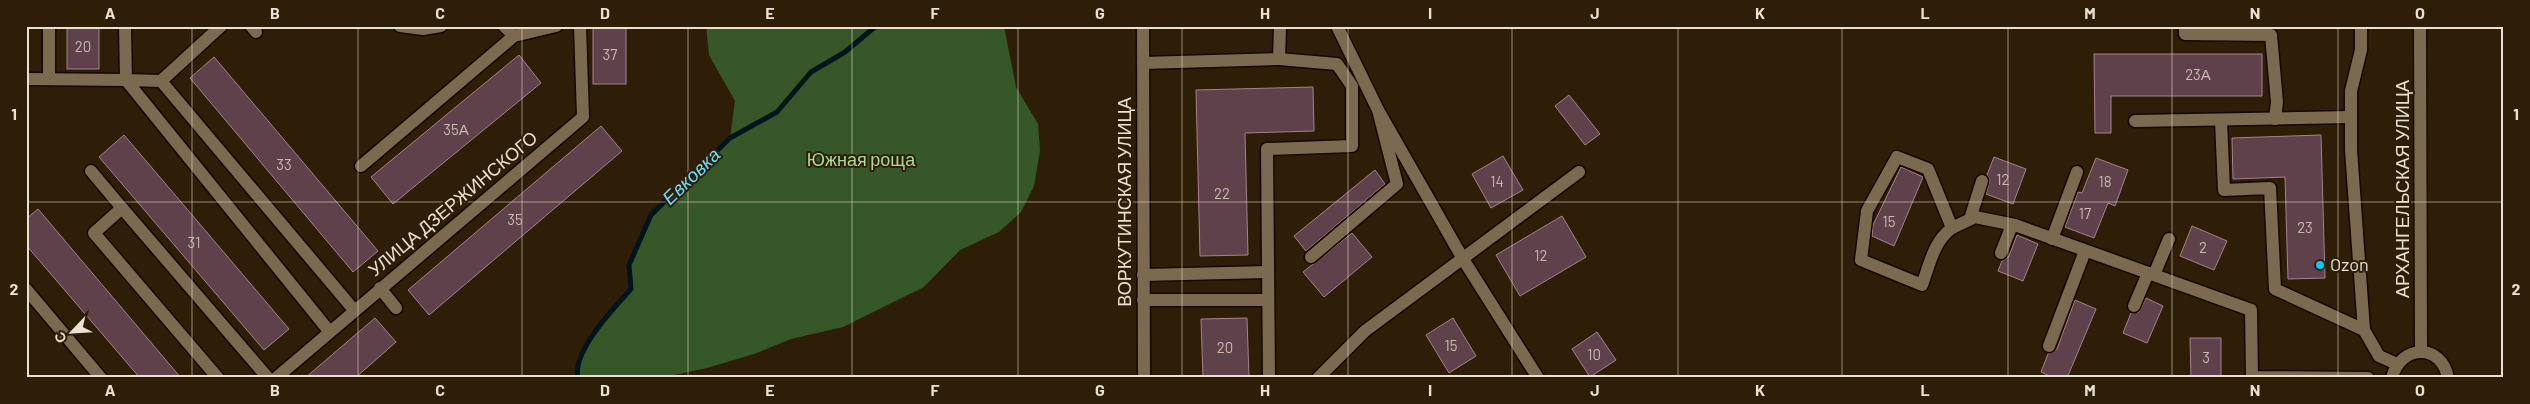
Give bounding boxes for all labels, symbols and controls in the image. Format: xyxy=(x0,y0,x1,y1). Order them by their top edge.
text: A xyxy=(105,3,116,22)
text: B xyxy=(270,3,280,22)
text: C xyxy=(435,3,445,22)
text: D xyxy=(600,3,610,22)
text: E xyxy=(765,3,775,22)
text: F xyxy=(931,3,940,22)
text: G xyxy=(1095,3,1105,22)
text: H xyxy=(1260,3,1270,22)
text: I xyxy=(1428,3,1432,22)
text: J xyxy=(1590,3,1600,22)
text: K xyxy=(1755,3,1765,22)
text: L xyxy=(1920,3,1930,22)
text: M xyxy=(2084,3,2096,22)
text: N xyxy=(2250,3,2260,22)
text: O xyxy=(2415,3,2425,22)
house number: 20 xyxy=(75,37,91,55)
house number: 37 xyxy=(603,45,617,63)
house number: 23А xyxy=(2185,65,2211,83)
street label: АРХАНГЕЛЬСКАЯ УЛИЦА xyxy=(2391,80,2413,298)
street label: ВОРКУТИНСКАЯ УЛИЦА xyxy=(1113,97,1135,307)
text: 1 xyxy=(11,104,17,123)
text: 1 xyxy=(2513,104,2519,123)
house number: 35А xyxy=(443,120,469,138)
street label: УЛИЦА ДЗЕРЖИНСКОГО xyxy=(363,126,541,280)
water label: Евковка xyxy=(657,143,724,209)
park label: Южная роща xyxy=(807,148,916,170)
house number: 33 xyxy=(276,155,292,173)
house number: 12 xyxy=(1996,170,2010,188)
house number: 14 xyxy=(1490,172,1504,190)
house number: 18 xyxy=(2098,172,2112,190)
house number: 22 xyxy=(1214,184,1230,202)
house number: 17 xyxy=(2079,204,2091,222)
house number: 35 xyxy=(507,210,523,228)
house number: 15 xyxy=(1883,212,1895,230)
house number: 23 xyxy=(2297,218,2313,236)
house number: 31 xyxy=(188,233,200,251)
house number: 2 xyxy=(2199,238,2207,256)
house number: 12 xyxy=(1534,246,1548,264)
place label: Ozon xyxy=(2330,253,2369,275)
marker: Ozon xyxy=(2314,259,2326,271)
text: 2 xyxy=(10,279,19,298)
text: 2 xyxy=(2512,279,2521,298)
north arrow xyxy=(48,306,98,356)
text: С xyxy=(50,330,70,346)
house number: 15 xyxy=(1445,336,1457,354)
house number: 20 xyxy=(1217,338,1233,356)
house number: 10 xyxy=(1587,345,1601,363)
house number: 3 xyxy=(2202,348,2210,366)
text: A xyxy=(105,380,116,399)
text: B xyxy=(270,380,280,399)
text: C xyxy=(435,380,445,399)
text: D xyxy=(600,380,610,399)
text: E xyxy=(765,380,775,399)
text: F xyxy=(931,380,940,399)
text: G xyxy=(1095,380,1105,399)
text: H xyxy=(1260,380,1270,399)
text: I xyxy=(1428,380,1432,399)
text: J xyxy=(1590,380,1600,399)
text: K xyxy=(1755,380,1765,399)
text: L xyxy=(1920,380,1930,399)
text: M xyxy=(2084,380,2096,399)
text: N xyxy=(2250,380,2260,399)
text: O xyxy=(2415,380,2425,399)

